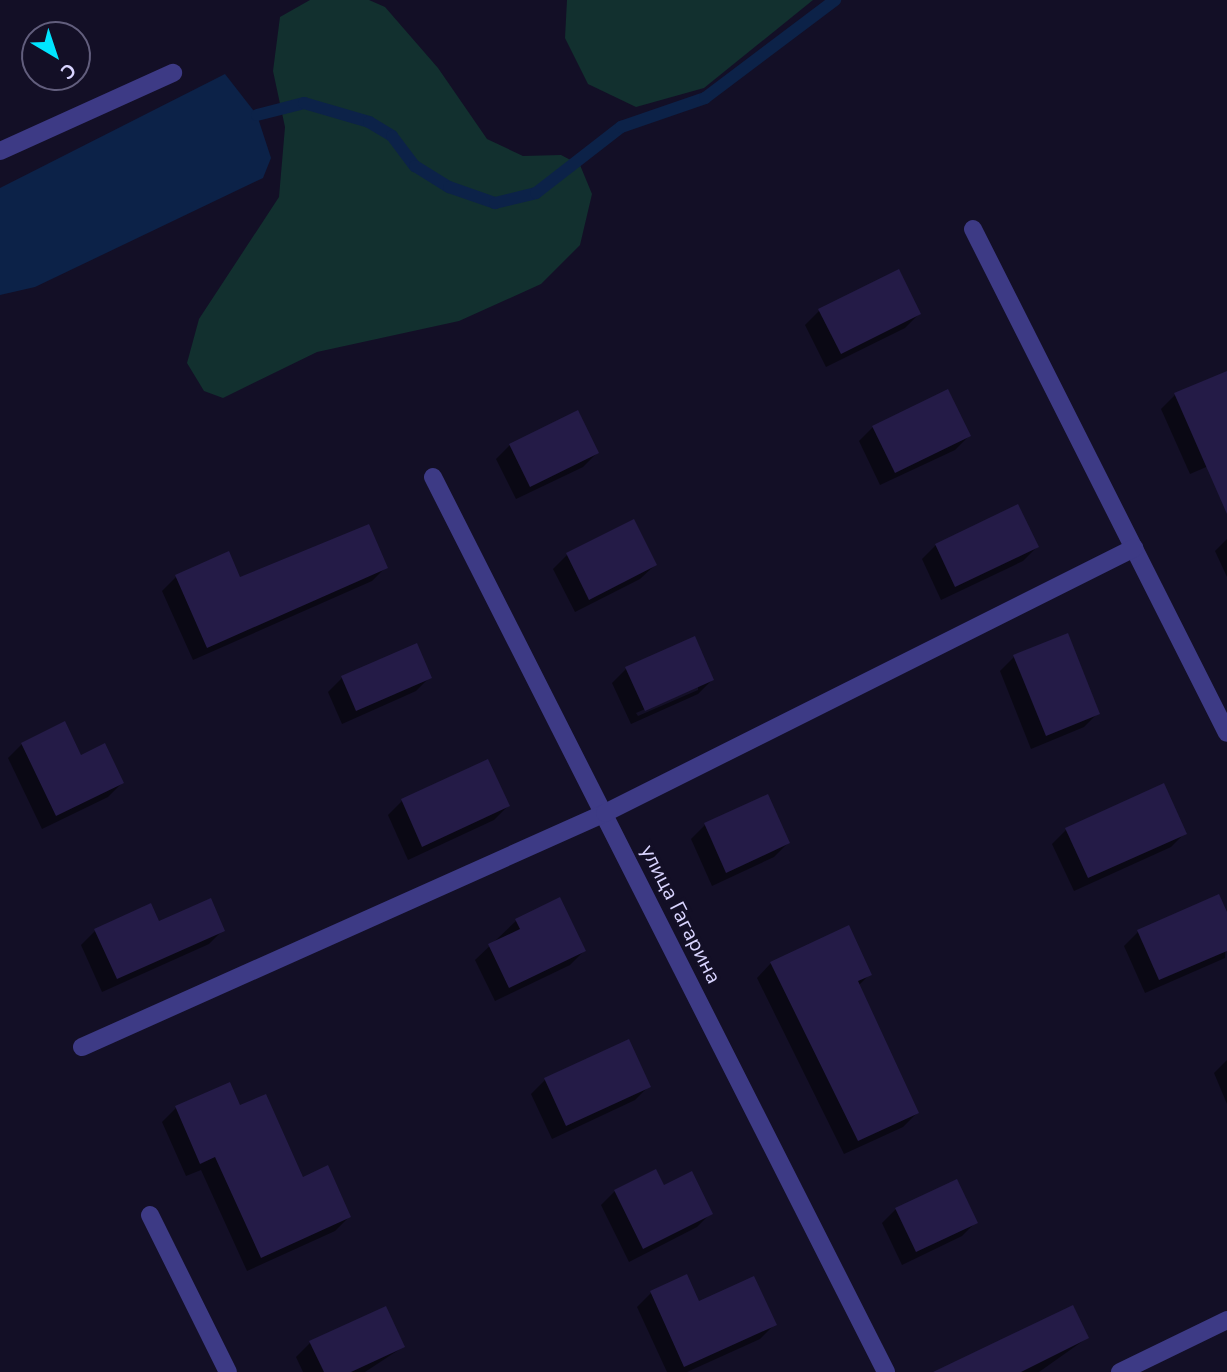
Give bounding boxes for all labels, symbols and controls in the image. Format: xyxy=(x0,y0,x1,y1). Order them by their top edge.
north arrow xyxy=(21,21,91,91)
text: С xyxy=(55,57,81,85)
street label: улица Гагарина xyxy=(635,840,727,988)

